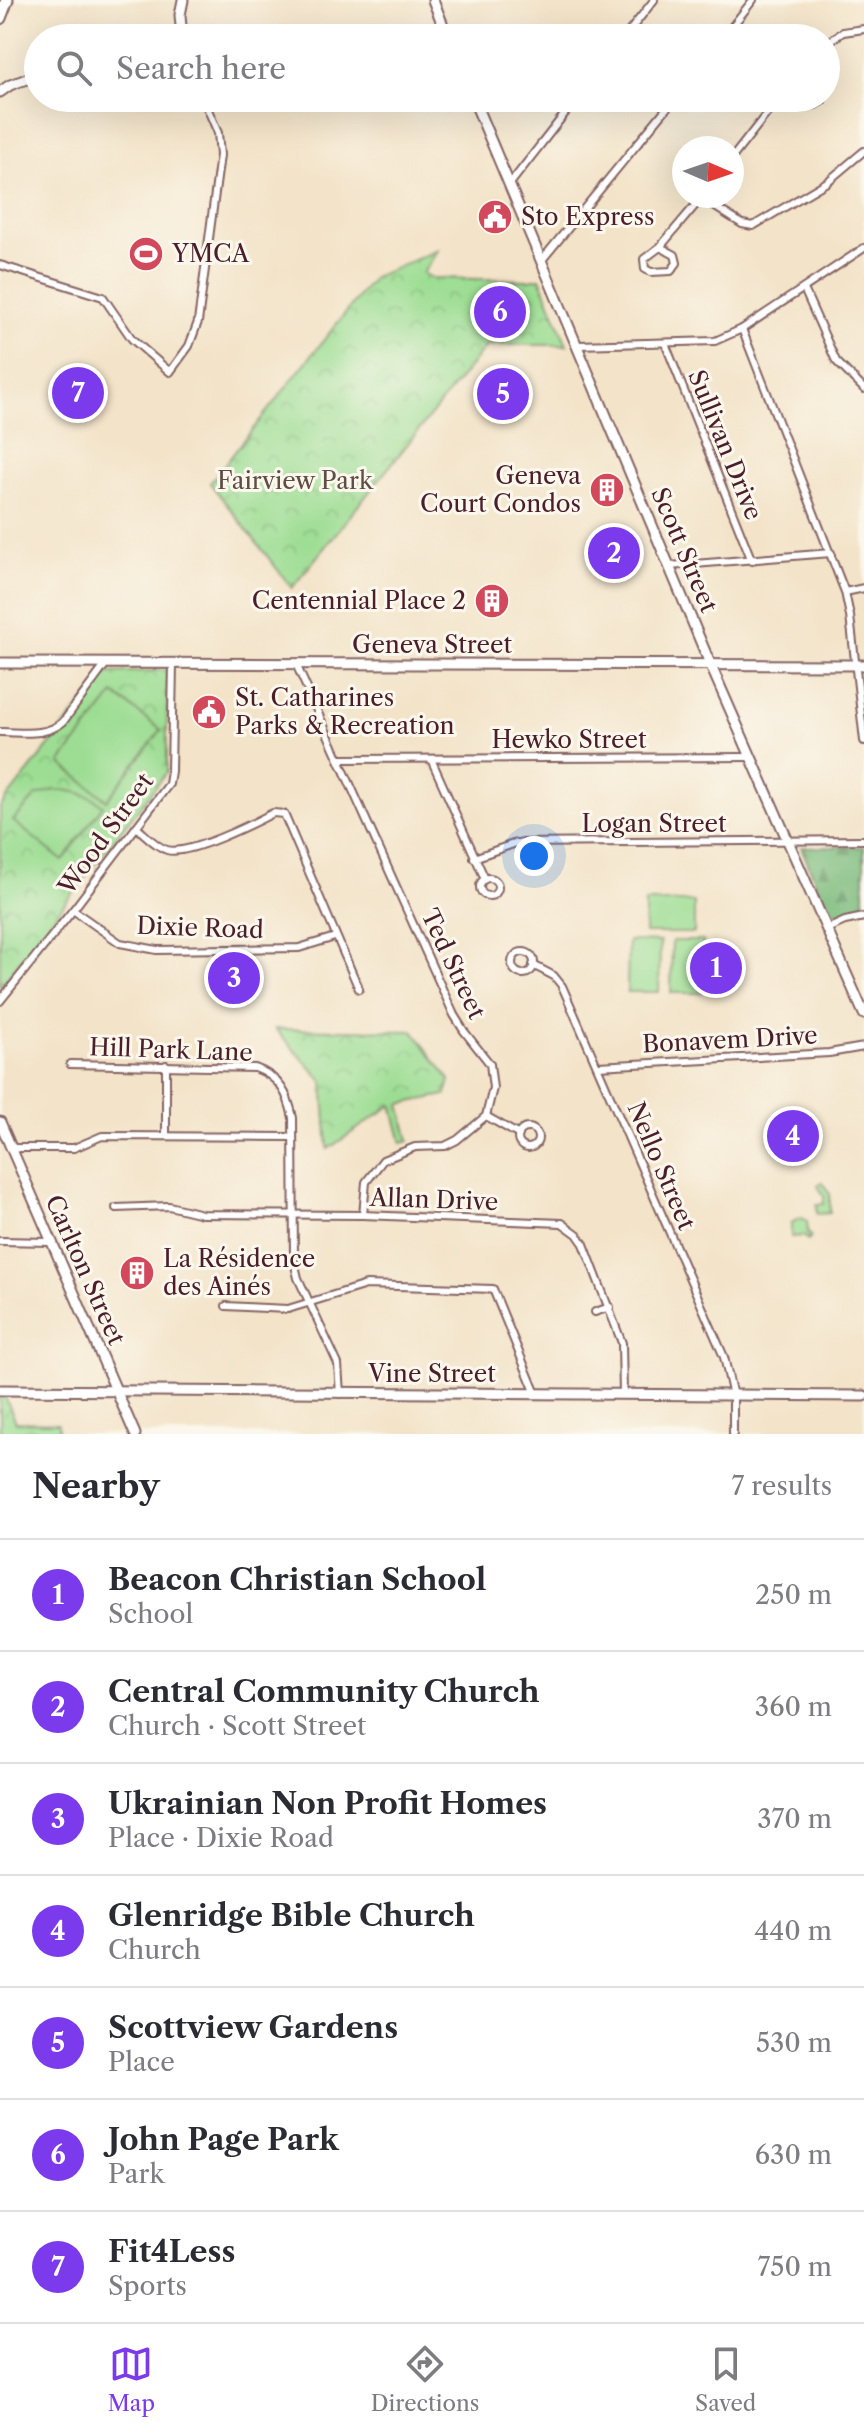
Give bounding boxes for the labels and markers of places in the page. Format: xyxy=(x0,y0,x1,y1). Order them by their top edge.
public building icon: Sto Express xyxy=(476,198,514,236)
place label: Sto Express xyxy=(521,202,654,231)
sports icon: YMCA xyxy=(127,235,165,273)
place label: YMCA xyxy=(171,239,250,268)
pin: 6 xyxy=(474,282,526,342)
pin: 7 xyxy=(52,363,104,423)
pin: 5 xyxy=(477,364,529,424)
place label: Geneva Court Condos xyxy=(420,461,581,518)
building icon: Geneva Court Condos xyxy=(588,471,626,509)
pin: 2 xyxy=(588,523,640,583)
building icon: Centennial Place 2 xyxy=(473,582,511,620)
place label: Centennial Place 2 xyxy=(252,586,466,615)
place label: St. Catharines Parks & Recreation xyxy=(235,683,455,740)
public building icon: St. Catharines Parks & Recreation xyxy=(190,693,228,731)
pin: 1 xyxy=(690,938,742,998)
pin: 3 xyxy=(208,948,260,1008)
pin: 4 xyxy=(767,1106,819,1166)
place label: La Résidence des Ainés xyxy=(163,1244,315,1301)
building icon: La Résidence des Ainés xyxy=(118,1254,156,1292)

